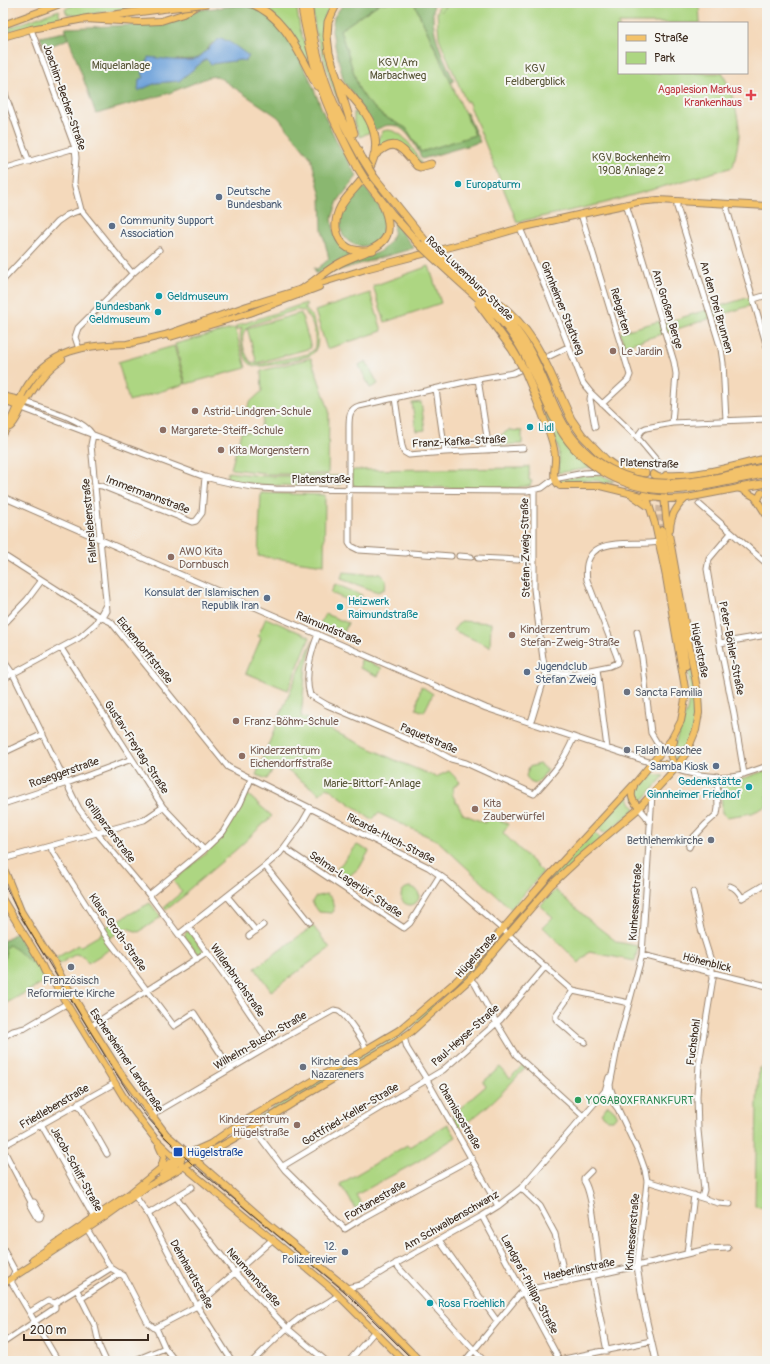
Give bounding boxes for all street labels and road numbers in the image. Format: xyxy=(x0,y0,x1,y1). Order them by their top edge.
street label: Joachim-Becher-Straße xyxy=(40,43,89,152)
street label: Rosa-Luxemburg-Straße xyxy=(424,233,516,324)
street label: Ginnheimer Stadtweg xyxy=(538,260,587,357)
street label: An den Drei Brunnen xyxy=(697,260,736,355)
street label: Am Großen Berge xyxy=(649,268,686,351)
street label: Rebgärten xyxy=(608,286,633,336)
street label: Franz-Kafka-Straße xyxy=(412,433,507,450)
street label: Platenstraße xyxy=(619,456,679,471)
street label: Immermannstraße xyxy=(104,473,192,517)
street label: Platenstraße xyxy=(292,473,351,486)
street label: Fallerslebenstraße xyxy=(79,477,100,564)
street label: Stefan-Zweig-Straße xyxy=(518,498,533,598)
street label: Peter-Böhler-Straße xyxy=(716,600,747,697)
street label: Raimundstraße xyxy=(294,609,364,648)
street label: Eichendorffstraße xyxy=(114,614,176,687)
street label: Hügelstraße xyxy=(688,621,711,679)
street label: Gustav-Freytag-Straße xyxy=(102,698,172,797)
street label: Paquetstraße xyxy=(398,721,460,757)
street label: Roseggerstraße xyxy=(28,754,101,790)
street label: Grillparzerstraße xyxy=(81,795,138,866)
street label: Ricarda-Huch-Straße xyxy=(345,811,438,867)
street label: Selma-Lagerlöf-Straße xyxy=(307,848,405,921)
street label: Kurhessenstraße xyxy=(626,862,645,941)
street label: Klaus-Groth-Straße xyxy=(86,891,150,974)
street label: Hügelstraße xyxy=(453,930,500,981)
street label: Wildenbruchstraße xyxy=(208,941,268,1020)
street label: Höhenblick xyxy=(681,950,733,975)
street label: Paul-Heyse-Straße xyxy=(429,1001,502,1069)
street label: Eschersheimer Landstraße xyxy=(87,1006,166,1115)
street label: Wilhelm-Busch-Straße xyxy=(212,1008,309,1072)
street label: Fuchshohl xyxy=(684,1018,703,1066)
street label: Gottfried-Keller-Straße xyxy=(300,1080,401,1148)
street label: Friedlebenstraße xyxy=(17,1081,92,1132)
street label: Chamissostraße xyxy=(435,1081,484,1152)
street label: Jacob-Schiff-Straße xyxy=(48,1125,105,1214)
street label: Fontanestraße xyxy=(342,1177,409,1223)
street label: Am Schwalbenschwanz xyxy=(401,1188,501,1253)
street label: Kurhessenstraße xyxy=(623,1192,642,1271)
street label: Landgraf-Philipp-Straße xyxy=(498,1232,561,1336)
street label: Dehnhardtstraße xyxy=(167,1237,216,1312)
street label: Neumannstraße xyxy=(224,1245,284,1310)
street label: Haeberlinstraße xyxy=(542,1255,616,1283)

